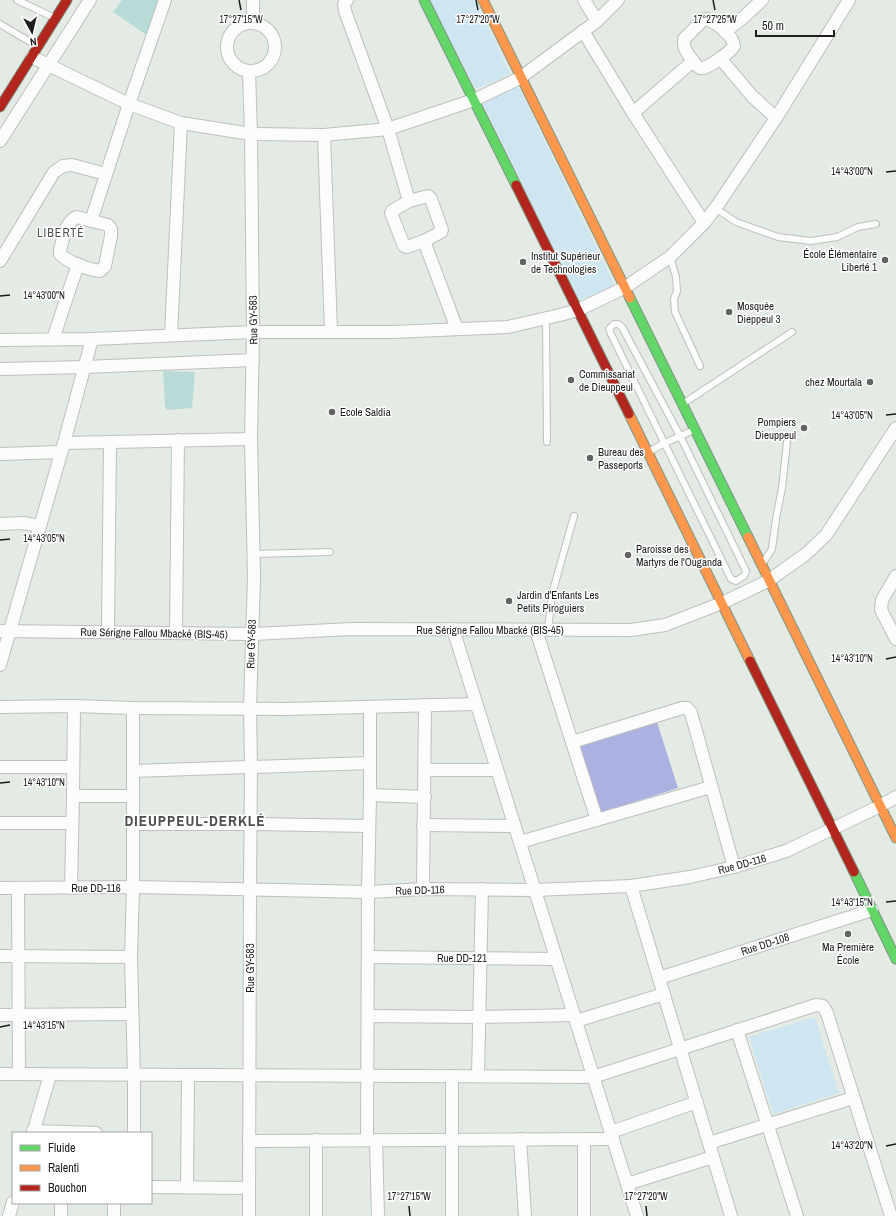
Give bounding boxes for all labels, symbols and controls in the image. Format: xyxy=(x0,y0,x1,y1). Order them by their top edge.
north arrow xyxy=(12,12,52,52)
scale bar xyxy=(756,12,834,38)
text: 17°27'15"W xyxy=(219,13,263,26)
text: 17°27'20"W xyxy=(456,13,500,26)
text: 17°27'25"W xyxy=(693,13,737,26)
text: 50 m xyxy=(762,18,784,34)
text: N xyxy=(29,35,38,49)
text: 14°43'00"N xyxy=(831,165,873,178)
district label: LIBERTÉ xyxy=(37,225,85,241)
place label: École Élémentaire Liberté 1 xyxy=(803,247,877,274)
place label: Institut Supérieur de Technologies xyxy=(531,249,600,276)
marker: École Élémentaire Liberté 1 xyxy=(880,255,890,265)
marker: Institut Supérieur de Technologies xyxy=(518,257,528,267)
text: 14°43'00"N xyxy=(23,289,65,302)
street label: Rue GY-583 xyxy=(246,295,260,345)
place label: Mosquée Dieppeul 3 xyxy=(737,299,781,326)
marker: Mosquée Dieppeul 3 xyxy=(724,307,734,317)
place label: Commissariat de Dieuppeul xyxy=(579,367,636,394)
marker: Commissariat de Dieuppeul xyxy=(566,375,576,385)
place label: chez Mourtala xyxy=(805,375,862,389)
marker: chez Mourtala xyxy=(865,377,875,387)
place label: Ecole Saldia xyxy=(340,405,391,419)
marker: Ecole Saldia xyxy=(327,407,337,417)
text: 14°43'05"N xyxy=(831,409,873,422)
place label: Pompiers Dieuppeul xyxy=(755,415,796,442)
marker: Pompiers Dieuppeul xyxy=(799,423,809,433)
place label: Bureau des Passeports xyxy=(598,445,645,472)
marker: Bureau des Passeports xyxy=(585,453,595,463)
text: 14°43'05"N xyxy=(23,532,65,545)
place label: Paroisse des Martyrs de l'Ouganda xyxy=(636,542,722,569)
marker: Paroisse des Martyrs de l'Ouganda xyxy=(623,550,633,560)
place label: Jardin d'Enfants Les Petits Piroguiers xyxy=(517,588,599,615)
marker: Jardin d'Enfants Les Petits Piroguiers xyxy=(504,596,514,606)
street label: Rue GY-583 xyxy=(243,619,259,669)
street label: Rue Sérigne Fallou Mbacké (BIS-45) xyxy=(416,623,564,637)
street label: Rue Sérigne Fallou Mbacké (BIS-45) xyxy=(80,625,228,641)
text: 14°43'10"N xyxy=(831,652,873,665)
text: 14°43'10"N xyxy=(23,776,65,789)
district label: DIEUPPEUL-DERKLÉ xyxy=(124,810,266,831)
street label: Rue DD-116 xyxy=(716,851,768,877)
street label: Rue DD-116 xyxy=(71,881,121,895)
street label: Rue DD-116 xyxy=(395,882,445,898)
text: 14°43'15"N xyxy=(831,896,873,909)
marker: Ma Première École xyxy=(843,929,853,939)
street label: Rue DD-108 xyxy=(739,930,791,958)
place label: Ma Première École xyxy=(822,940,874,967)
street label: Rue GY-583 xyxy=(243,943,257,993)
street label: Rue DD-121 xyxy=(437,951,487,965)
text: 14°43'15"N xyxy=(23,1019,65,1032)
legend xyxy=(12,1132,152,1204)
text: 14°43'20"N xyxy=(831,1139,873,1152)
text: Fluide xyxy=(48,1140,75,1156)
text: Ralenti xyxy=(48,1160,79,1176)
text: Bouchon xyxy=(48,1180,87,1196)
text: 17°27'15"W xyxy=(387,1190,431,1203)
text: 17°27'20"W xyxy=(624,1190,668,1203)

